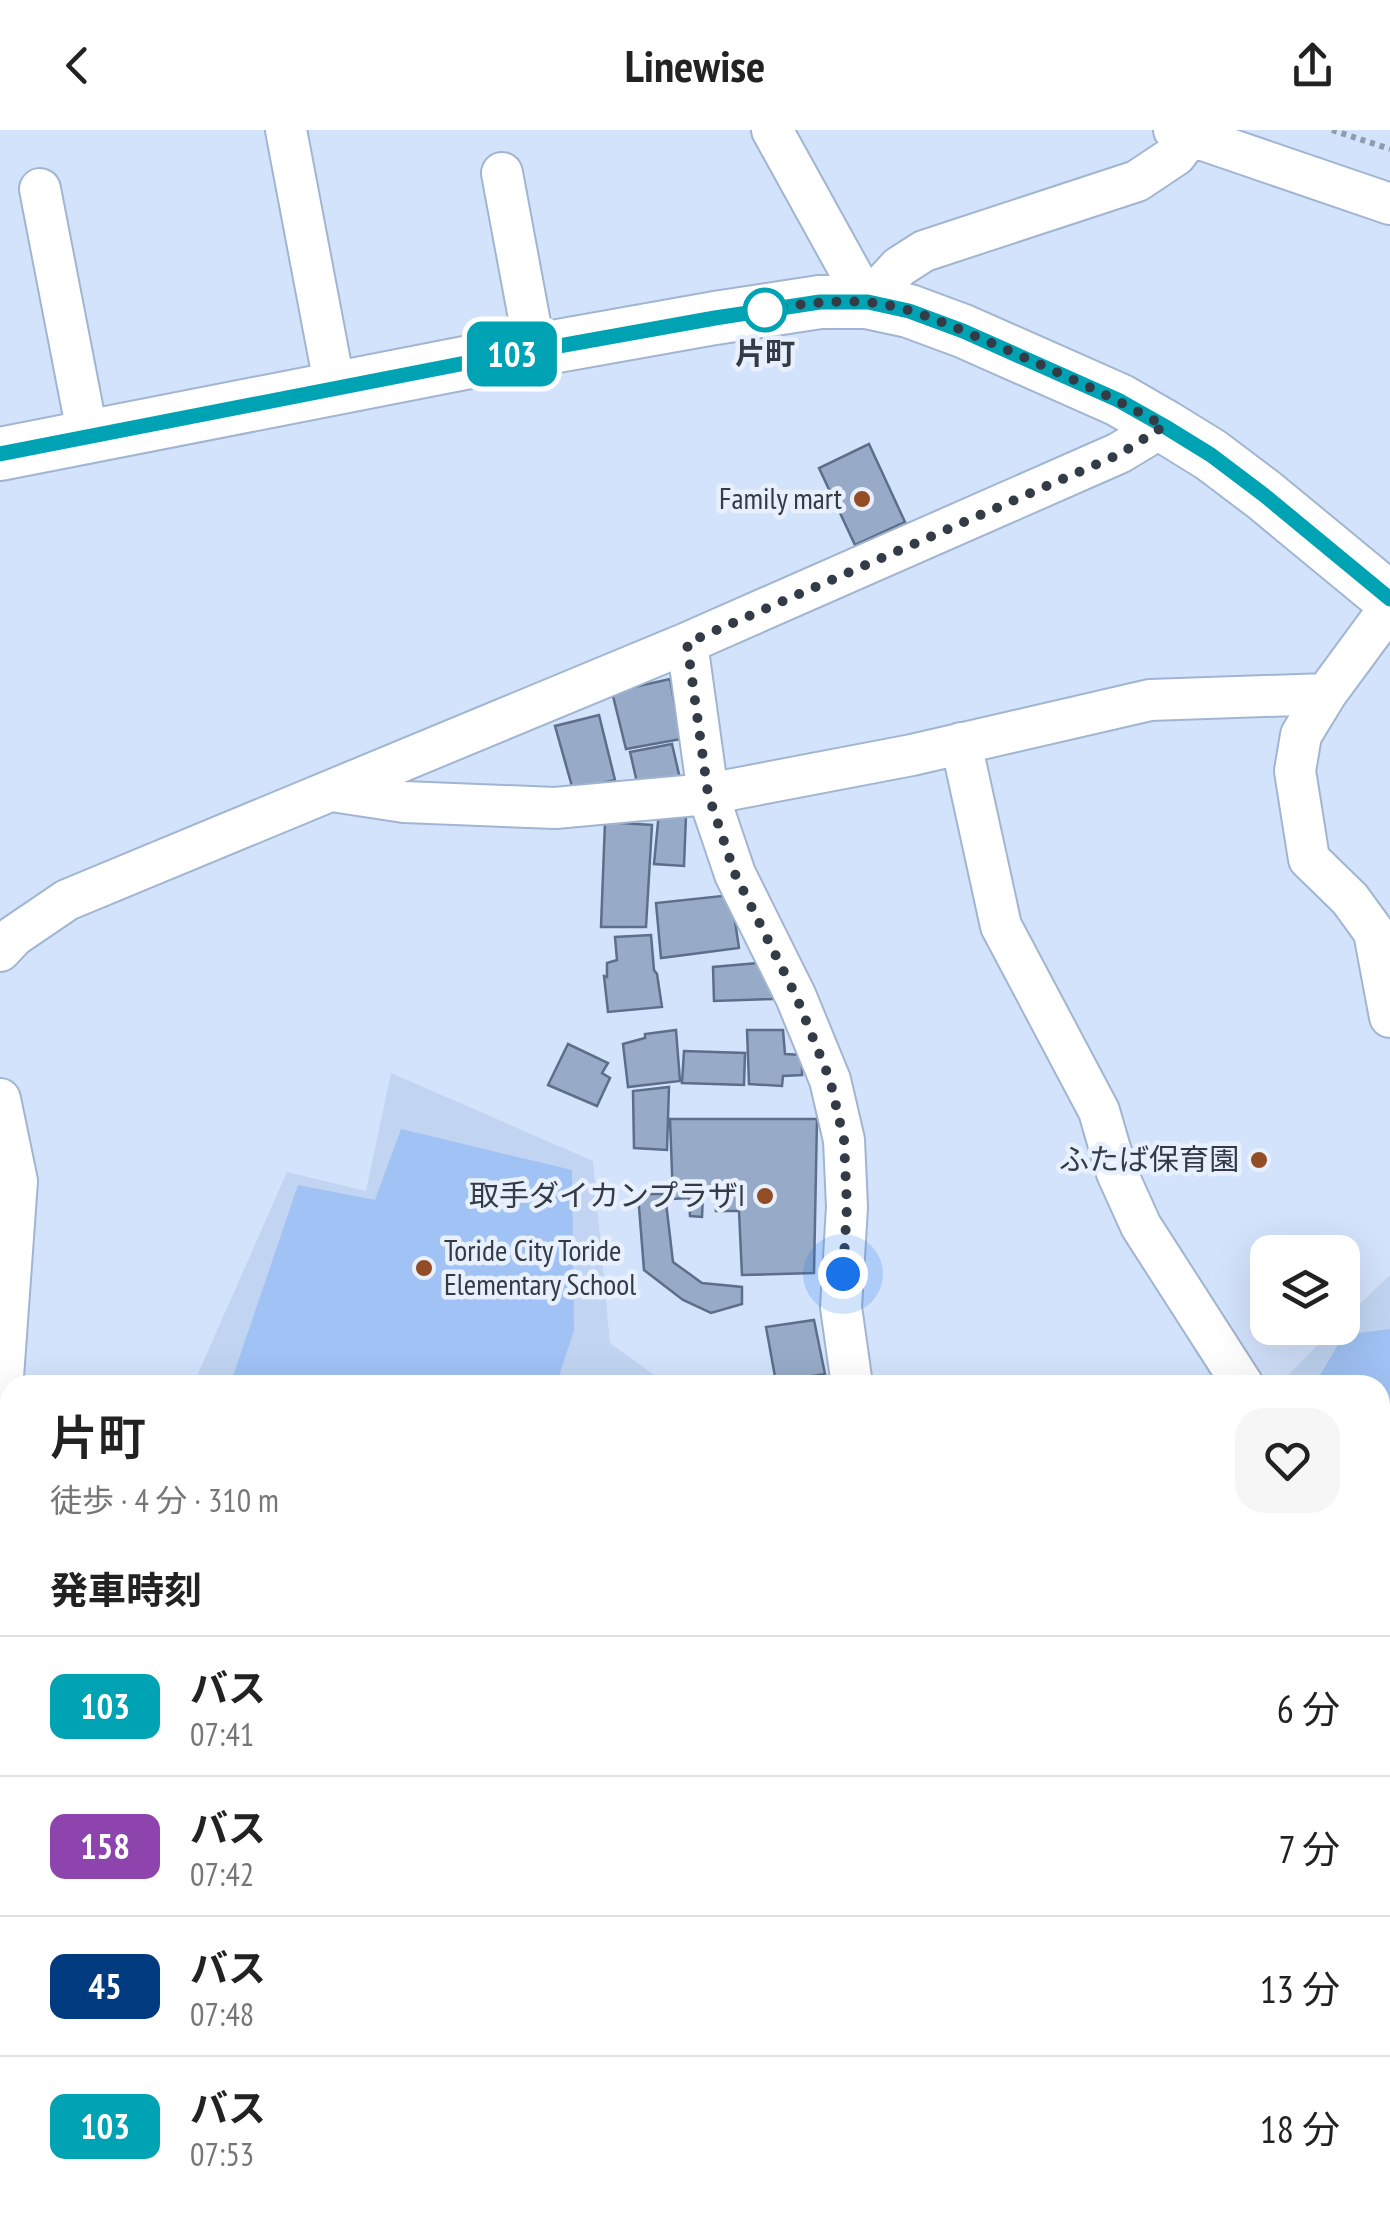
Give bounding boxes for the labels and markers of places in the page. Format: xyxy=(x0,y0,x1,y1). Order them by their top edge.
marker: 片町 xyxy=(744,289,786,331)
place label: 片町 xyxy=(735,333,795,372)
place label: Family mart xyxy=(719,478,843,517)
marker: Family mart xyxy=(851,488,873,510)
place label: ふたば保育園 xyxy=(1059,1139,1239,1178)
marker: ふたば保育園 xyxy=(1248,1149,1270,1171)
place label: 取手ダイカンプラザI xyxy=(469,1175,745,1214)
marker: 取手ダイカンプラザI xyxy=(754,1185,776,1207)
place label: Toride City Toride Elementary School xyxy=(444,1230,636,1303)
marker: Toride City Toride Elementary School xyxy=(413,1257,435,1279)

